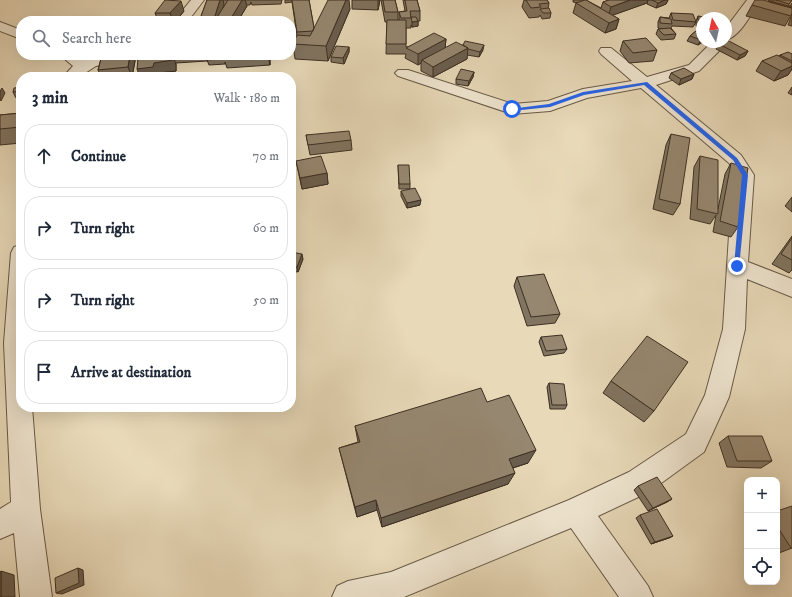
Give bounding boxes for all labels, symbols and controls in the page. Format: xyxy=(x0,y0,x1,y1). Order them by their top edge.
north arrow xyxy=(696,12,732,48)
search box xyxy=(16,16,296,60)
icon: search xyxy=(30,27,52,49)
text: Search here xyxy=(62,29,131,48)
text: 3 min xyxy=(32,87,68,109)
text: Walk · 180 m xyxy=(213,90,280,106)
route start xyxy=(503,100,521,118)
icon: ahead xyxy=(33,145,55,167)
text: Continue xyxy=(71,147,126,166)
text: 70 m xyxy=(253,148,279,164)
icon: right xyxy=(33,217,55,239)
text: Turn right xyxy=(71,219,134,238)
text: 60 m xyxy=(253,220,279,236)
route end xyxy=(728,257,746,275)
icon: right xyxy=(33,289,55,311)
text: Turn right xyxy=(71,291,134,310)
text: 50 m xyxy=(253,292,279,308)
icon: arrive xyxy=(33,361,55,383)
text: Arrive at destination xyxy=(71,363,191,382)
map controls xyxy=(744,477,780,585)
button: + xyxy=(744,477,780,513)
button: − xyxy=(744,513,780,549)
button: locate xyxy=(744,549,780,585)

